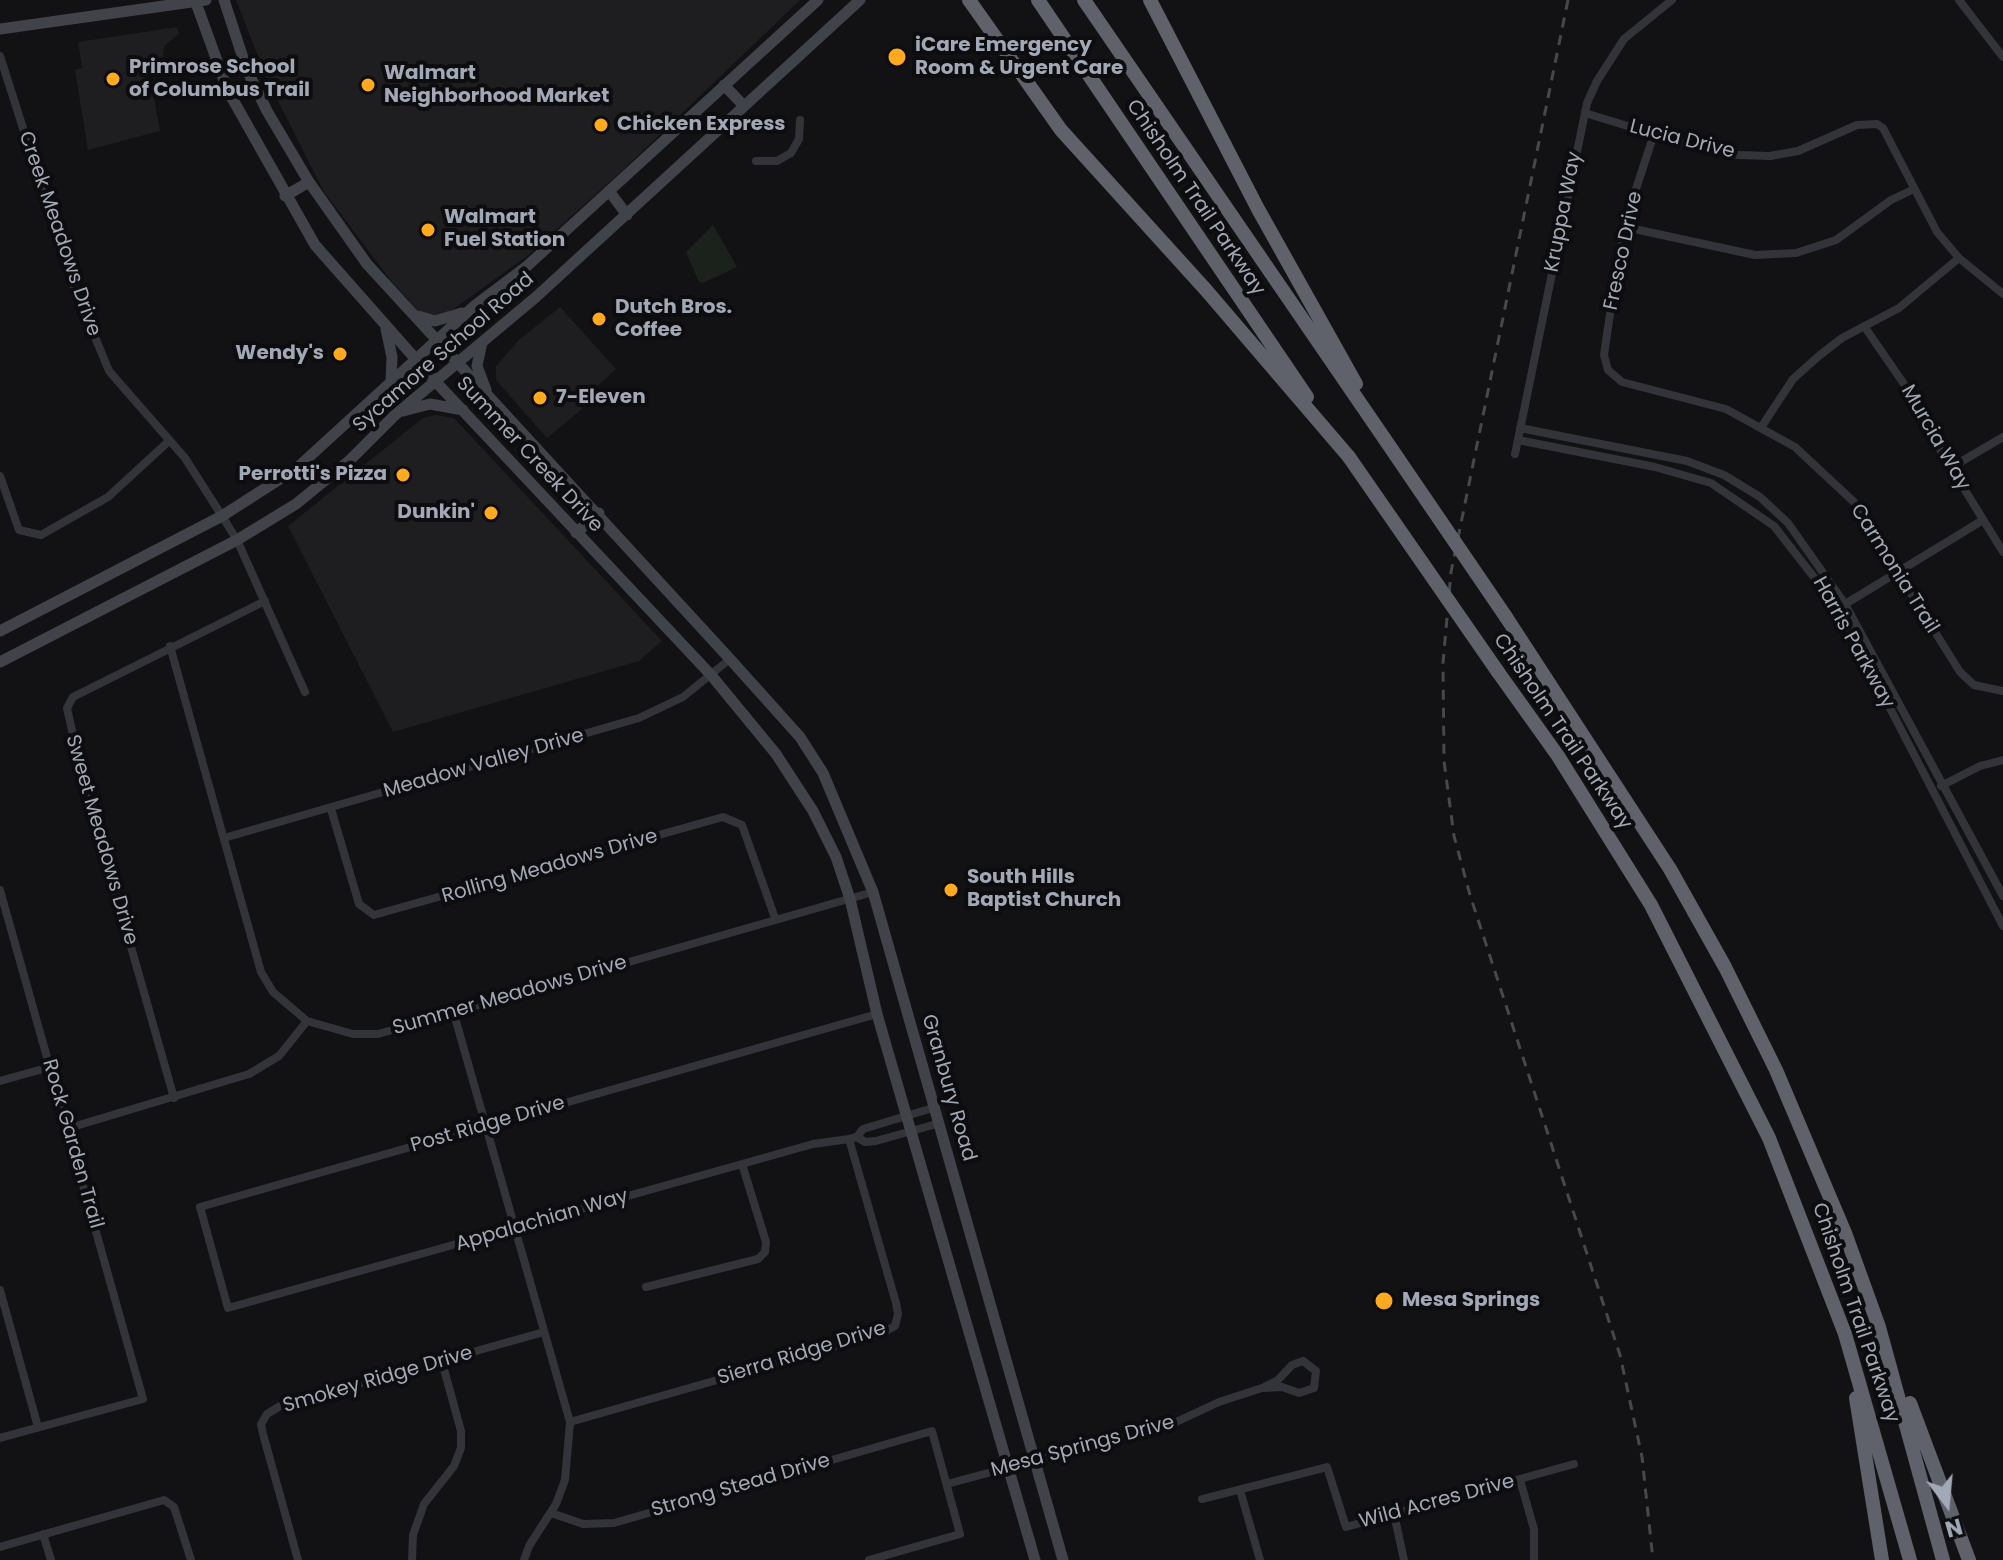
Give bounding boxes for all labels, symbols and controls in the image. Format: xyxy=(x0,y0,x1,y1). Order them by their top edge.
place label: iCare Emergency Room & Urgent Care xyxy=(915,34,1123,81)
marker: iCare Emergency Room & Urgent Care xyxy=(886,46,908,68)
place label: Primrose School of Columbus Trail xyxy=(129,56,310,103)
place label: Walmart Neighborhood Market xyxy=(384,62,609,109)
marker: Primrose School of Columbus Trail xyxy=(104,70,122,88)
marker: Walmart Neighborhood Market xyxy=(359,76,377,94)
street label: Chisholm Trail Parkway xyxy=(1120,96,1270,300)
place label: Chicken Express xyxy=(617,113,785,137)
street label: Lucia Drive xyxy=(1627,115,1737,165)
marker: Chicken Express xyxy=(592,116,610,134)
street label: Creek Meadows Drive xyxy=(13,128,105,340)
street label: Kruppa Way xyxy=(1541,150,1587,274)
street label: Fresco Drive xyxy=(1600,189,1648,313)
place label: Walmart Fuel Station xyxy=(444,206,565,253)
marker: Walmart Fuel Station xyxy=(419,221,437,239)
street label: Sycamore School Road xyxy=(349,268,539,438)
place label: Dutch Bros. Coffee xyxy=(615,296,732,343)
marker: Dutch Bros. Coffee xyxy=(590,310,608,328)
place label: Wendy's xyxy=(235,342,324,366)
marker: Wendy's xyxy=(331,345,349,363)
street label: Summer Creek Drive xyxy=(451,372,607,538)
street label: Murcia Way xyxy=(1895,381,1975,495)
place label: 7-Eleven xyxy=(556,386,646,410)
marker: 7-Eleven xyxy=(531,389,549,407)
place label: Perrotti's Pizza xyxy=(239,463,387,487)
marker: Perrotti's Pizza xyxy=(394,466,412,484)
street label: Carmonia Trail xyxy=(1845,500,1943,638)
place label: Dunkin' xyxy=(397,501,475,525)
marker: Dunkin' xyxy=(482,504,500,522)
street label: Harris Parkway xyxy=(1807,573,1899,713)
street label: Chisholm Trail Parkway xyxy=(1487,630,1637,834)
street label: Meadow Valley Drive xyxy=(381,724,587,804)
street label: Sweet Meadows Drive xyxy=(60,732,142,948)
street label: Rolling Meadows Drive xyxy=(439,825,661,909)
place label: South Hills Baptist Church xyxy=(967,866,1121,913)
marker: South Hills Baptist Church xyxy=(942,881,960,899)
street label: Summer Meadows Drive xyxy=(390,951,630,1041)
street label: Granbury Road xyxy=(916,1012,980,1164)
street label: Rock Garden Trail xyxy=(36,1057,108,1231)
street label: Post Ridge Drive xyxy=(408,1091,568,1159)
street label: Appalachian Way xyxy=(453,1185,631,1257)
street label: Chisholm Trail Parkway xyxy=(1806,1200,1904,1426)
place label: Mesa Springs xyxy=(1402,1289,1540,1313)
marker: Mesa Springs xyxy=(1373,1290,1395,1312)
street label: Sierra Ridge Drive xyxy=(715,1317,889,1391)
street label: Smokey Ridge Drive xyxy=(280,1341,476,1419)
street label: Mesa Springs Drive xyxy=(989,1411,1177,1483)
street label: Strong Stead Drive xyxy=(649,1449,833,1523)
north arrow xyxy=(1907,1464,1987,1544)
street label: Wild Acres Drive xyxy=(1357,1470,1517,1534)
text: N xyxy=(1942,1510,1966,1545)

